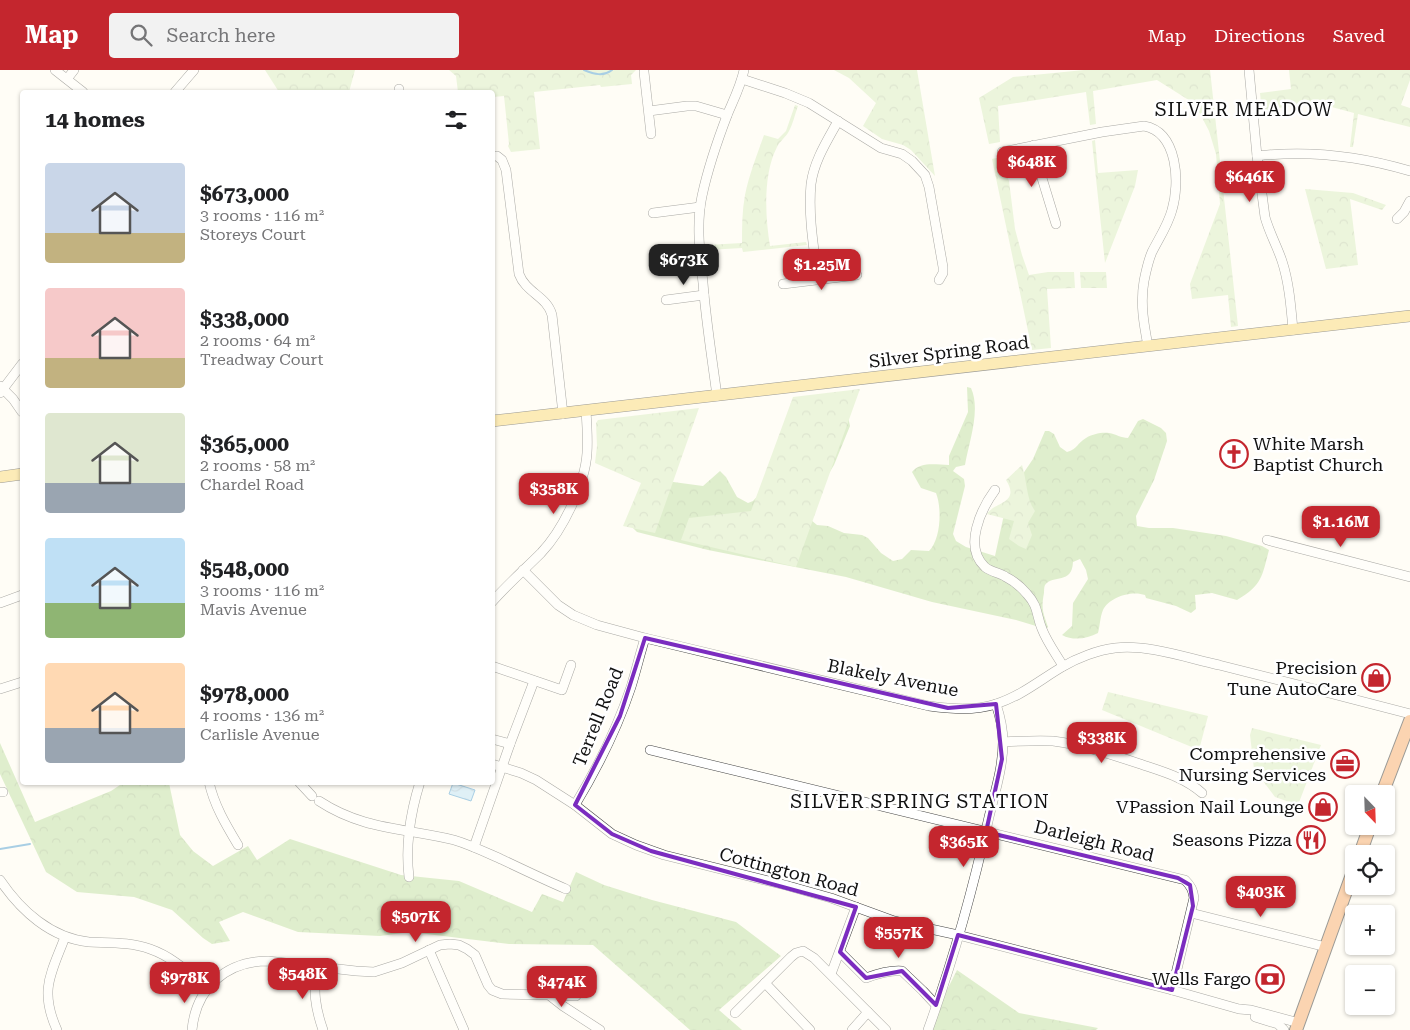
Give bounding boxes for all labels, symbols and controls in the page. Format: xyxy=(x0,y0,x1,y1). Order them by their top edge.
search box xyxy=(109,13,459,58)
text: Map xyxy=(25,21,79,49)
icon: search xyxy=(127,21,155,49)
text: Search here xyxy=(167,24,275,47)
text: Map xyxy=(1148,25,1186,46)
text: Directions xyxy=(1214,25,1305,46)
text: Saved xyxy=(1333,25,1385,46)
district label: SILVER MEADOW xyxy=(1155,98,1333,121)
icon: filters xyxy=(442,106,470,134)
text: 14 homes xyxy=(45,108,145,132)
pin: $648K xyxy=(997,146,1067,188)
text: $648K xyxy=(1008,152,1056,171)
pin: $646K xyxy=(1215,160,1285,203)
text: $646K xyxy=(1226,167,1274,186)
text: $673,000 xyxy=(200,182,289,206)
icon: home xyxy=(85,183,145,243)
text: 3 rooms · 116 m² xyxy=(200,206,324,225)
text: Storeys Court xyxy=(200,225,306,244)
pin: $673K xyxy=(649,244,719,286)
pin: $1.25M xyxy=(781,248,863,291)
text: $673K xyxy=(660,250,708,269)
text: $1.25M xyxy=(794,255,850,274)
text: $338,000 xyxy=(200,307,289,331)
icon: home xyxy=(85,308,145,368)
text: 2 rooms · 64 m² xyxy=(200,331,315,350)
street label: Silver Spring Road xyxy=(868,331,1031,372)
text: Treadway Court xyxy=(200,350,323,369)
text: $365,000 xyxy=(200,432,289,456)
icon: home xyxy=(85,433,145,493)
place label: White Marsh Baptist Church xyxy=(1253,433,1384,475)
church icon: White Marsh Baptist Church xyxy=(1219,439,1249,469)
text: 2 rooms · 58 m² xyxy=(200,456,315,475)
pin: $358K xyxy=(519,472,589,515)
text: Chardel Road xyxy=(200,475,304,494)
text: $358K xyxy=(530,479,578,498)
pin: $1.16M xyxy=(1300,506,1382,548)
text: $1.16M xyxy=(1313,512,1369,531)
text: $548,000 xyxy=(200,557,289,581)
icon: home xyxy=(85,558,145,618)
text: 3 rooms · 116 m² xyxy=(200,581,324,600)
text: Mavis Avenue xyxy=(200,600,307,619)
street label: Blakely Avenue xyxy=(826,654,961,701)
place label: Precision Tune AutoCare xyxy=(1227,657,1357,699)
shop icon: Precision Tune AutoCare xyxy=(1361,663,1391,693)
street label: Terrell Road xyxy=(568,664,627,769)
text: $978,000 xyxy=(200,682,289,706)
icon: home xyxy=(85,683,145,743)
text: 4 rooms · 136 m² xyxy=(200,706,324,725)
pin: $338K xyxy=(1067,722,1137,764)
text: Carlisle Avenue xyxy=(200,725,320,744)
text: $338K xyxy=(1078,728,1126,747)
place label: Comprehensive Nursing Services xyxy=(1179,743,1326,785)
office icon: Comprehensive Nursing Services xyxy=(1330,749,1360,779)
north arrow xyxy=(1345,785,1395,835)
map controls xyxy=(1345,785,1395,1015)
district label: SILVER SPRING STATION xyxy=(790,790,1050,813)
shop icon: VPassion Nail Lounge xyxy=(1308,792,1338,822)
place label: VPassion Nail Lounge xyxy=(1116,796,1304,817)
street label: Darleigh Road xyxy=(1032,815,1157,866)
restaurant icon: Seasons Pizza xyxy=(1296,825,1326,855)
pin: $365K xyxy=(929,826,999,868)
place label: Seasons Pizza xyxy=(1173,829,1292,850)
text: $365K xyxy=(940,832,988,851)
street label: Cottington Road xyxy=(717,843,862,900)
button: locate xyxy=(1345,845,1395,895)
pin: $403K xyxy=(1226,876,1296,918)
text: $403K xyxy=(1237,882,1285,901)
pin: $507K xyxy=(381,900,451,943)
button: + xyxy=(1345,905,1395,955)
text: $507K xyxy=(392,907,440,926)
pin: $557K xyxy=(864,916,934,959)
text: $557K xyxy=(875,923,923,942)
pin: $548K xyxy=(268,958,338,1000)
pin: $978K xyxy=(150,962,220,1004)
text: $548K xyxy=(279,964,327,983)
bank icon: Wells Fargo xyxy=(1255,964,1285,994)
button: − xyxy=(1345,965,1395,1015)
pin: $474K xyxy=(527,966,597,1008)
text: $978K xyxy=(161,968,209,987)
place label: Wells Fargo xyxy=(1152,968,1251,989)
text: $474K xyxy=(538,972,586,991)

